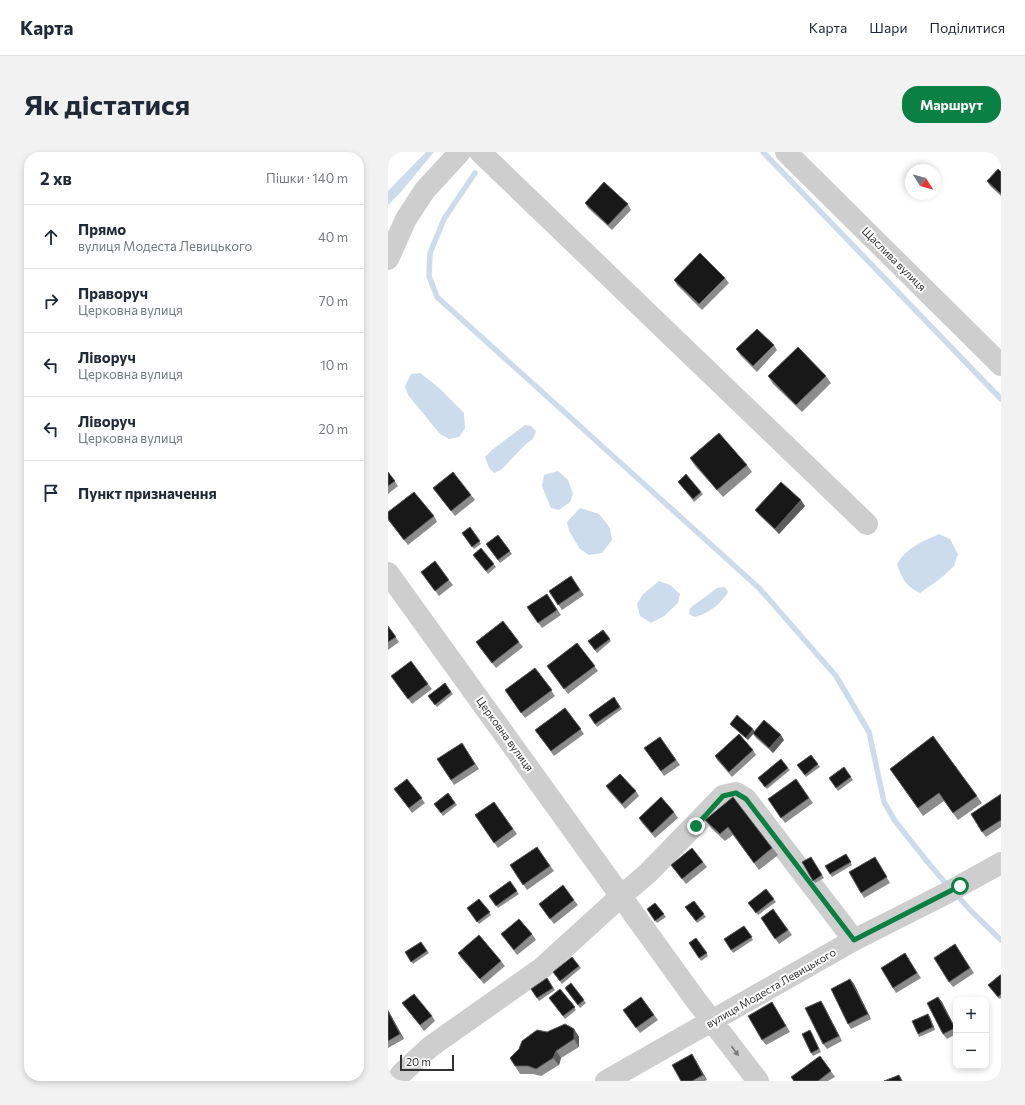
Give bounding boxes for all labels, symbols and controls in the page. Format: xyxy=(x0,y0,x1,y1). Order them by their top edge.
text: Карта xyxy=(20,16,73,39)
text: Карта xyxy=(809,19,847,36)
text: Шари xyxy=(869,19,907,36)
text: Поділитися xyxy=(929,19,1005,36)
button: Маршрут xyxy=(902,86,1001,123)
text: Як дістатися xyxy=(24,87,190,121)
north arrow xyxy=(905,164,941,200)
text: 2 хв xyxy=(40,168,72,189)
text: Пішки · 140 m xyxy=(266,170,348,186)
text: Прямо xyxy=(78,220,126,238)
street label: Щаслива вулиця xyxy=(860,224,929,293)
icon: ahead xyxy=(40,226,62,248)
text: 40 m xyxy=(318,229,348,245)
text: вулиця Модеста Левицького xyxy=(78,238,252,254)
text: Праворуч xyxy=(78,284,148,302)
icon: right xyxy=(40,290,62,312)
text: 70 m xyxy=(319,293,348,309)
text: Церковна вулиця xyxy=(78,302,183,318)
text: Ліворуч xyxy=(78,348,136,366)
icon: left xyxy=(40,354,62,376)
text: 10 m xyxy=(320,357,348,373)
text: Церковна вулиця xyxy=(78,366,183,382)
text: Ліворуч xyxy=(78,412,136,430)
icon: left xyxy=(40,418,62,440)
text: 20 m xyxy=(319,421,348,437)
text: Церковна вулиця xyxy=(78,430,183,446)
icon: arrive xyxy=(40,482,62,504)
text: Пункт призначення xyxy=(78,484,217,502)
street label: Церковна вулиця xyxy=(474,694,537,773)
route end xyxy=(687,817,705,835)
route start xyxy=(951,877,969,895)
street label: вулиця Модеста Левицького xyxy=(704,945,838,1030)
map controls xyxy=(953,997,989,1069)
button: + xyxy=(953,997,989,1033)
button: − xyxy=(953,1033,989,1069)
one-way arrow xyxy=(731,1046,739,1057)
scale bar xyxy=(400,1053,454,1072)
text: 20 m xyxy=(406,1055,431,1068)

